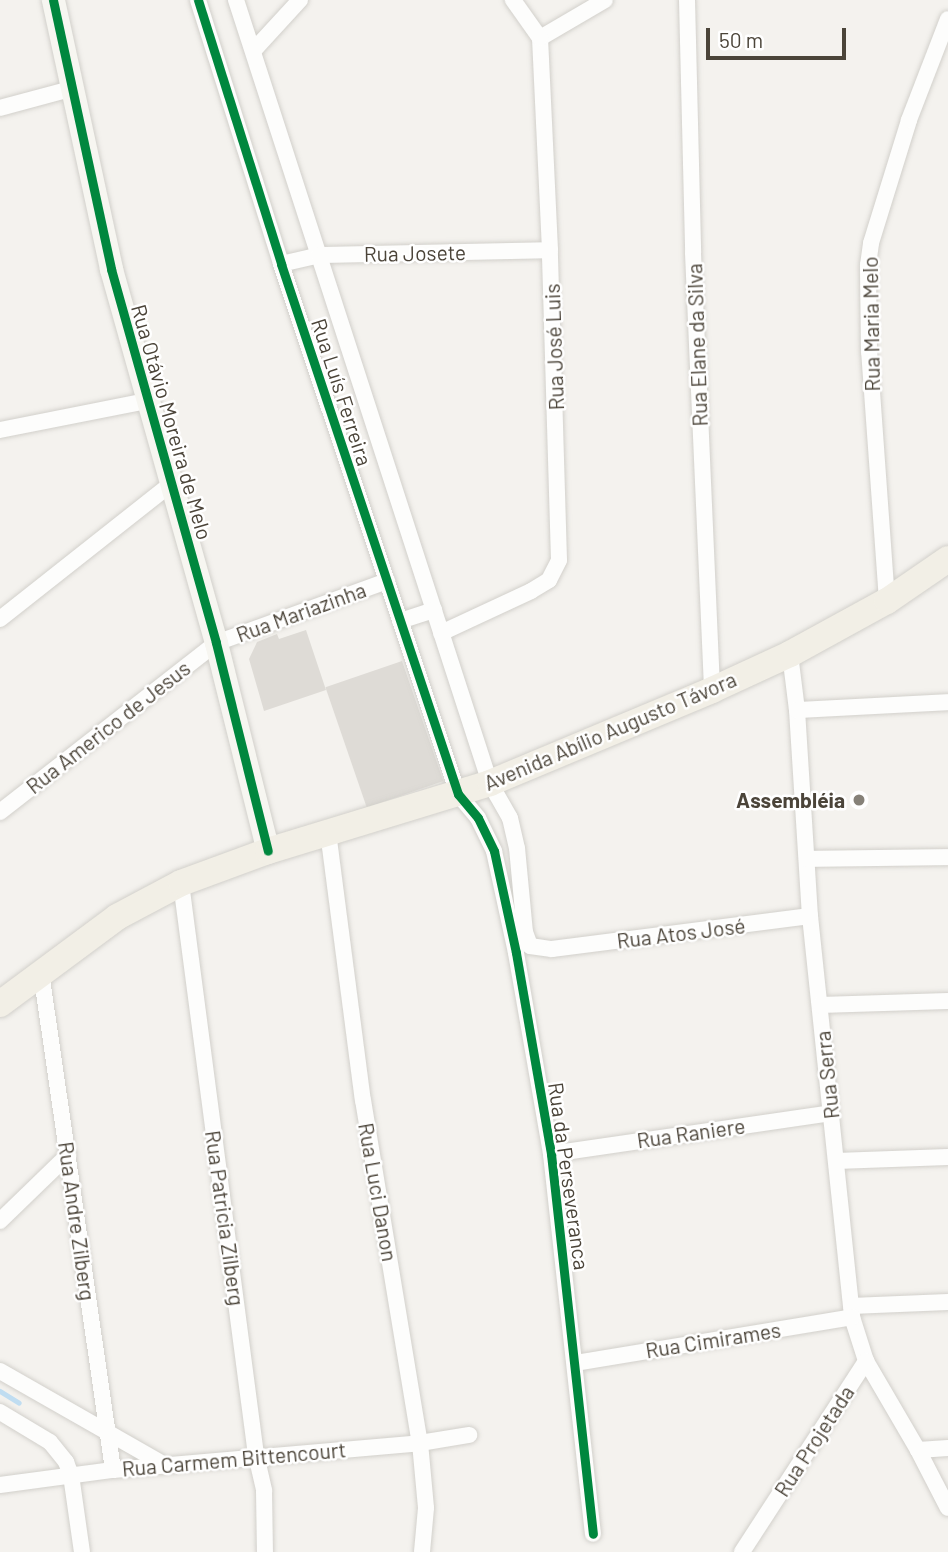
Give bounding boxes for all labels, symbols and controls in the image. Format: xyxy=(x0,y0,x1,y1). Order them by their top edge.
scale bar xyxy=(710,14,850,58)
text: 50 m xyxy=(719,27,763,52)
street label: Rua Josete xyxy=(364,240,466,266)
street label: Rua Maria Melo xyxy=(857,256,885,392)
street label: Rua Elane da Silva xyxy=(682,263,712,427)
street label: Rua José Luis xyxy=(539,283,569,411)
street label: Rua Otávio Moreira de Melo xyxy=(126,301,218,543)
street label: Rua Luís Ferreira xyxy=(306,315,378,469)
street label: Rua Mariazinha xyxy=(233,577,369,647)
street label: Rua Americo de Jesus xyxy=(21,655,195,799)
street label: Avenida Abílio Augusto Távora xyxy=(480,666,740,796)
place label: Assembléia xyxy=(736,787,845,813)
marker: Assembléia xyxy=(851,792,867,808)
street label: Rua Atos José xyxy=(615,913,747,953)
street label: Rua Serra xyxy=(810,1030,844,1120)
street label: Rua da Perseveranca xyxy=(543,1081,595,1271)
street label: Rua Raniere xyxy=(635,1113,747,1153)
street label: Rua Luci Danon xyxy=(353,1121,403,1263)
street label: Rua Patricia Zilberg xyxy=(200,1129,250,1307)
street label: Rua Andre Zilberg xyxy=(53,1140,101,1302)
street label: Rua Cimirames xyxy=(644,1317,782,1363)
street label: Rua Projetada xyxy=(769,1381,859,1501)
street label: Rua Carmem Bittencourt xyxy=(121,1437,347,1481)

